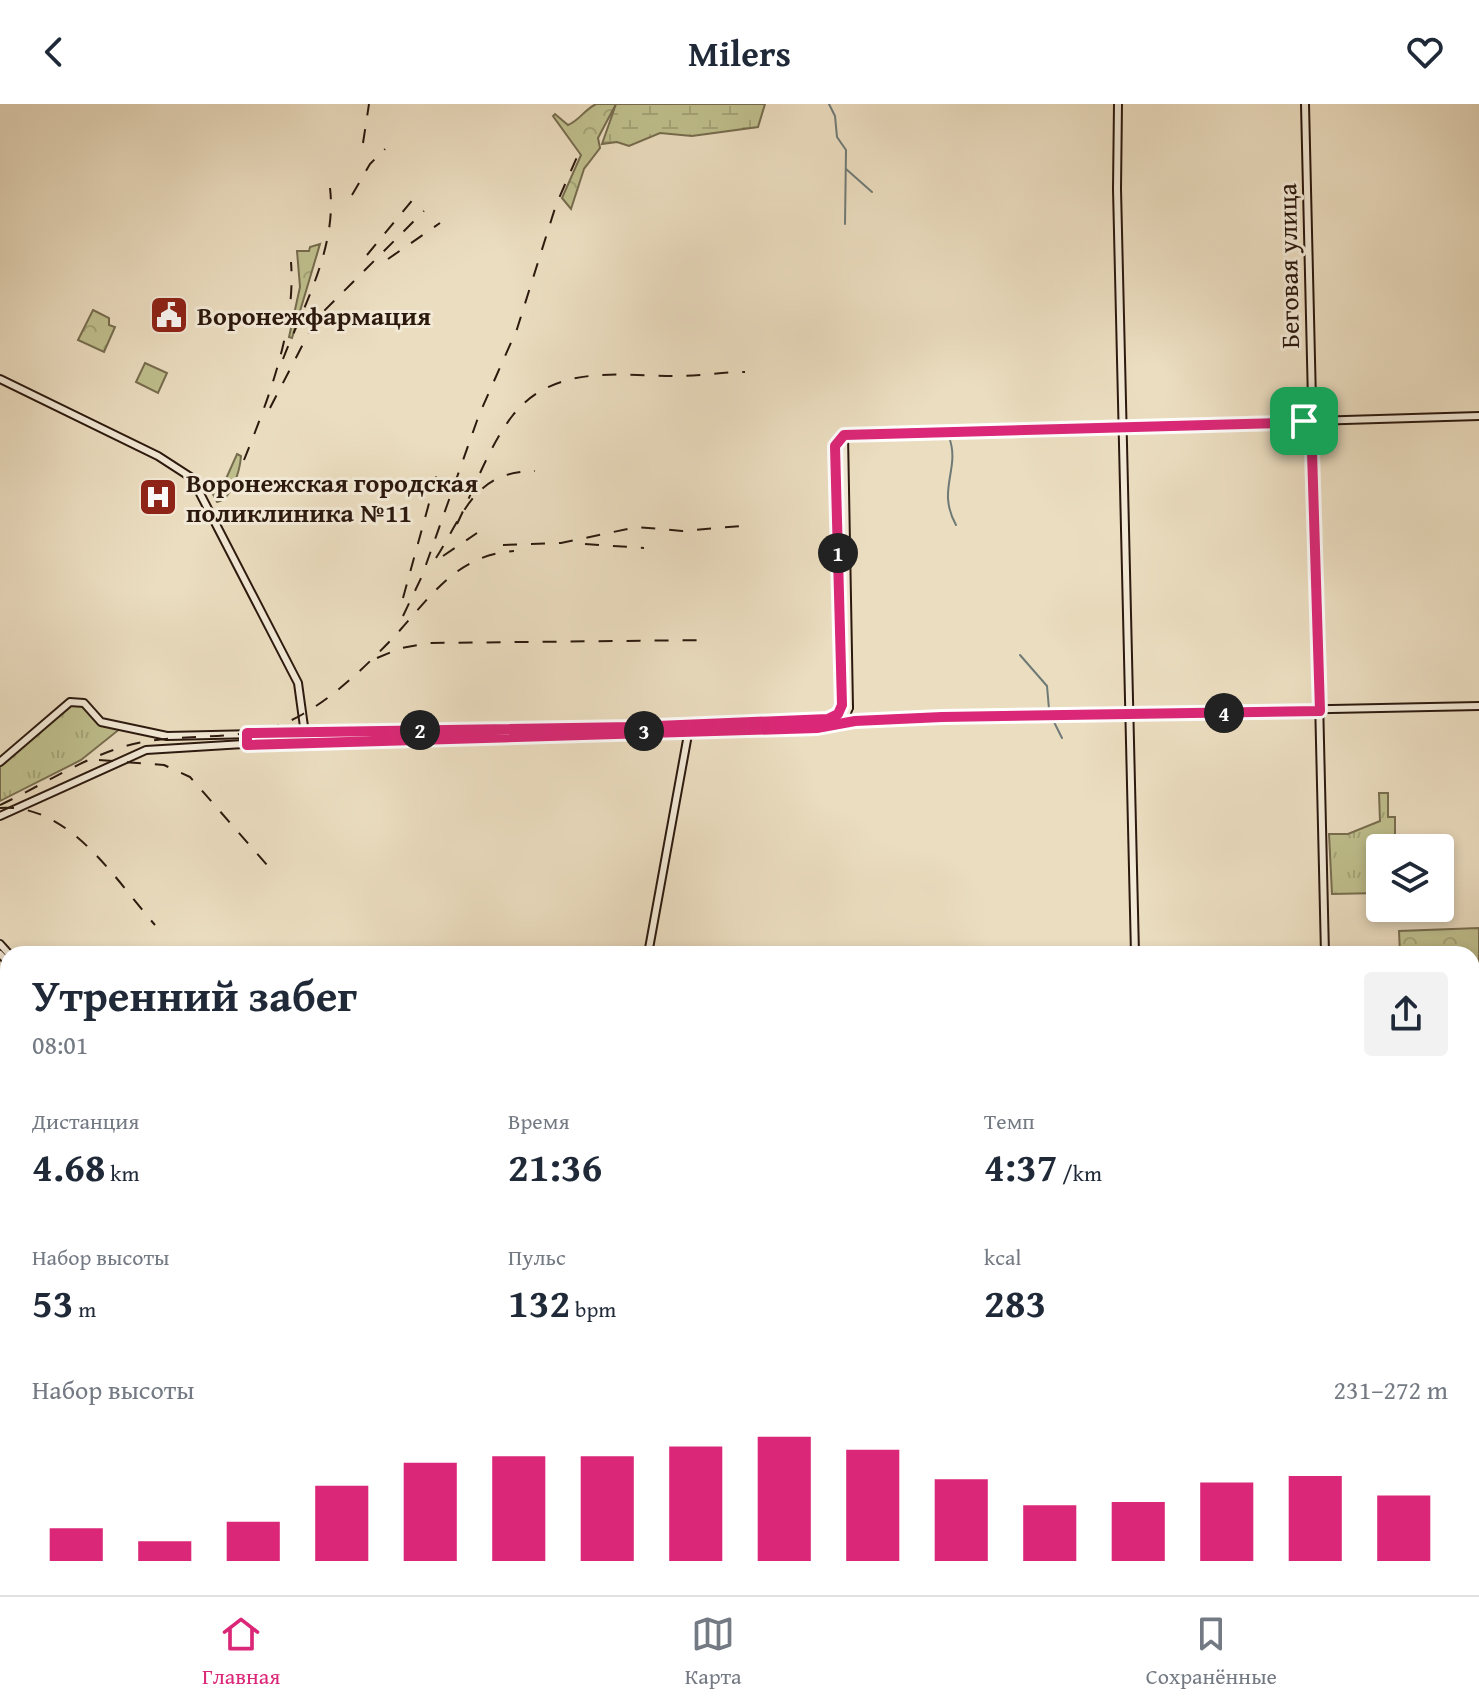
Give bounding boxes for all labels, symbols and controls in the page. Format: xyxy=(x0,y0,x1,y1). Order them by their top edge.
text: Milers xyxy=(688,26,791,79)
icon: back xyxy=(32,30,76,74)
icon: heart xyxy=(1403,30,1447,74)
street label: Беговая улица xyxy=(1267,182,1309,349)
public building icon: Воронежфармация xyxy=(148,294,190,336)
place label: Воронежфармация xyxy=(197,296,431,335)
pin xyxy=(1270,387,1338,455)
icon: arrive xyxy=(1282,399,1326,443)
place label: Воронежская городская поликлиника №11 xyxy=(186,463,478,532)
hospital icon: Воронежская городская поликлиника №11 xyxy=(137,476,179,518)
pin: 1 xyxy=(818,533,858,573)
text: 1 xyxy=(832,537,844,569)
pin: 4 xyxy=(1204,693,1244,733)
text: 4 xyxy=(1218,697,1230,729)
pin: 2 xyxy=(400,710,440,750)
pin: 3 xyxy=(624,711,664,751)
text: 2 xyxy=(414,714,426,746)
text: 3 xyxy=(638,715,650,747)
map controls xyxy=(1366,834,1454,922)
button: layers xyxy=(1366,834,1454,922)
text: Утренний забег xyxy=(32,963,357,1027)
button: share xyxy=(1364,972,1448,1056)
text: 08:01 xyxy=(32,1025,88,1064)
text: Дистанция xyxy=(32,1105,140,1137)
text: Время xyxy=(508,1105,570,1137)
text: Темп xyxy=(984,1105,1035,1137)
text: 4.68 xyxy=(32,1137,105,1196)
text: 21:36 xyxy=(508,1137,602,1196)
text: 4:37 xyxy=(984,1137,1057,1196)
text: km xyxy=(105,1157,139,1189)
text: /km xyxy=(1057,1157,1102,1189)
text: Набор высоты xyxy=(32,1241,169,1273)
text: Пульс xyxy=(508,1241,566,1273)
text: kcal xyxy=(984,1241,1022,1273)
text: 53 xyxy=(32,1273,73,1332)
text: 132 xyxy=(508,1273,570,1332)
text: 283 xyxy=(984,1273,1046,1332)
text: m xyxy=(73,1293,96,1325)
text: bpm xyxy=(570,1293,616,1325)
text: Набор высоты xyxy=(32,1370,194,1409)
text: 231–272 m xyxy=(1334,1370,1448,1409)
tab: Главная xyxy=(202,1612,280,1692)
tab: Карта xyxy=(685,1612,742,1692)
tab: Сохранённые xyxy=(1146,1612,1277,1692)

